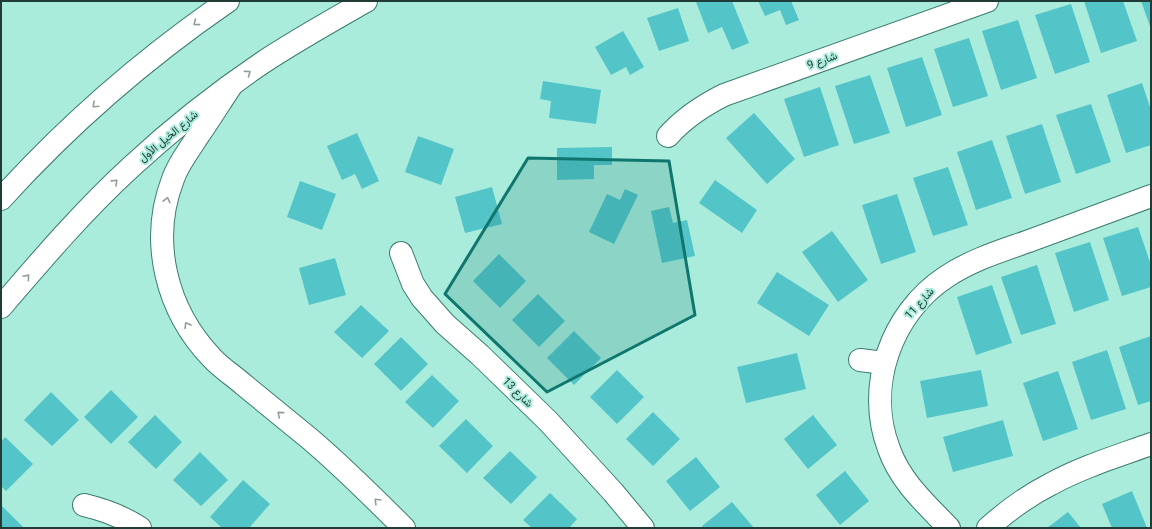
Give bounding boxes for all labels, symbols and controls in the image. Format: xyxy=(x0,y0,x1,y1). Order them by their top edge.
one-way arrow xyxy=(193,18,200,25)
street label: شارع 9 xyxy=(805,49,840,73)
one-way arrow xyxy=(244,71,251,78)
one-way arrow xyxy=(92,100,100,108)
street label: شارع الخيل الأول xyxy=(136,108,201,166)
one-way arrow xyxy=(110,179,118,187)
one-way arrow xyxy=(162,197,170,203)
one-way arrow xyxy=(22,274,29,282)
street label: شارع 11 xyxy=(902,285,938,322)
one-way arrow xyxy=(184,322,191,329)
street label: شارع 13 xyxy=(499,375,536,411)
one-way arrow xyxy=(277,412,284,419)
one-way arrow xyxy=(374,498,382,506)

